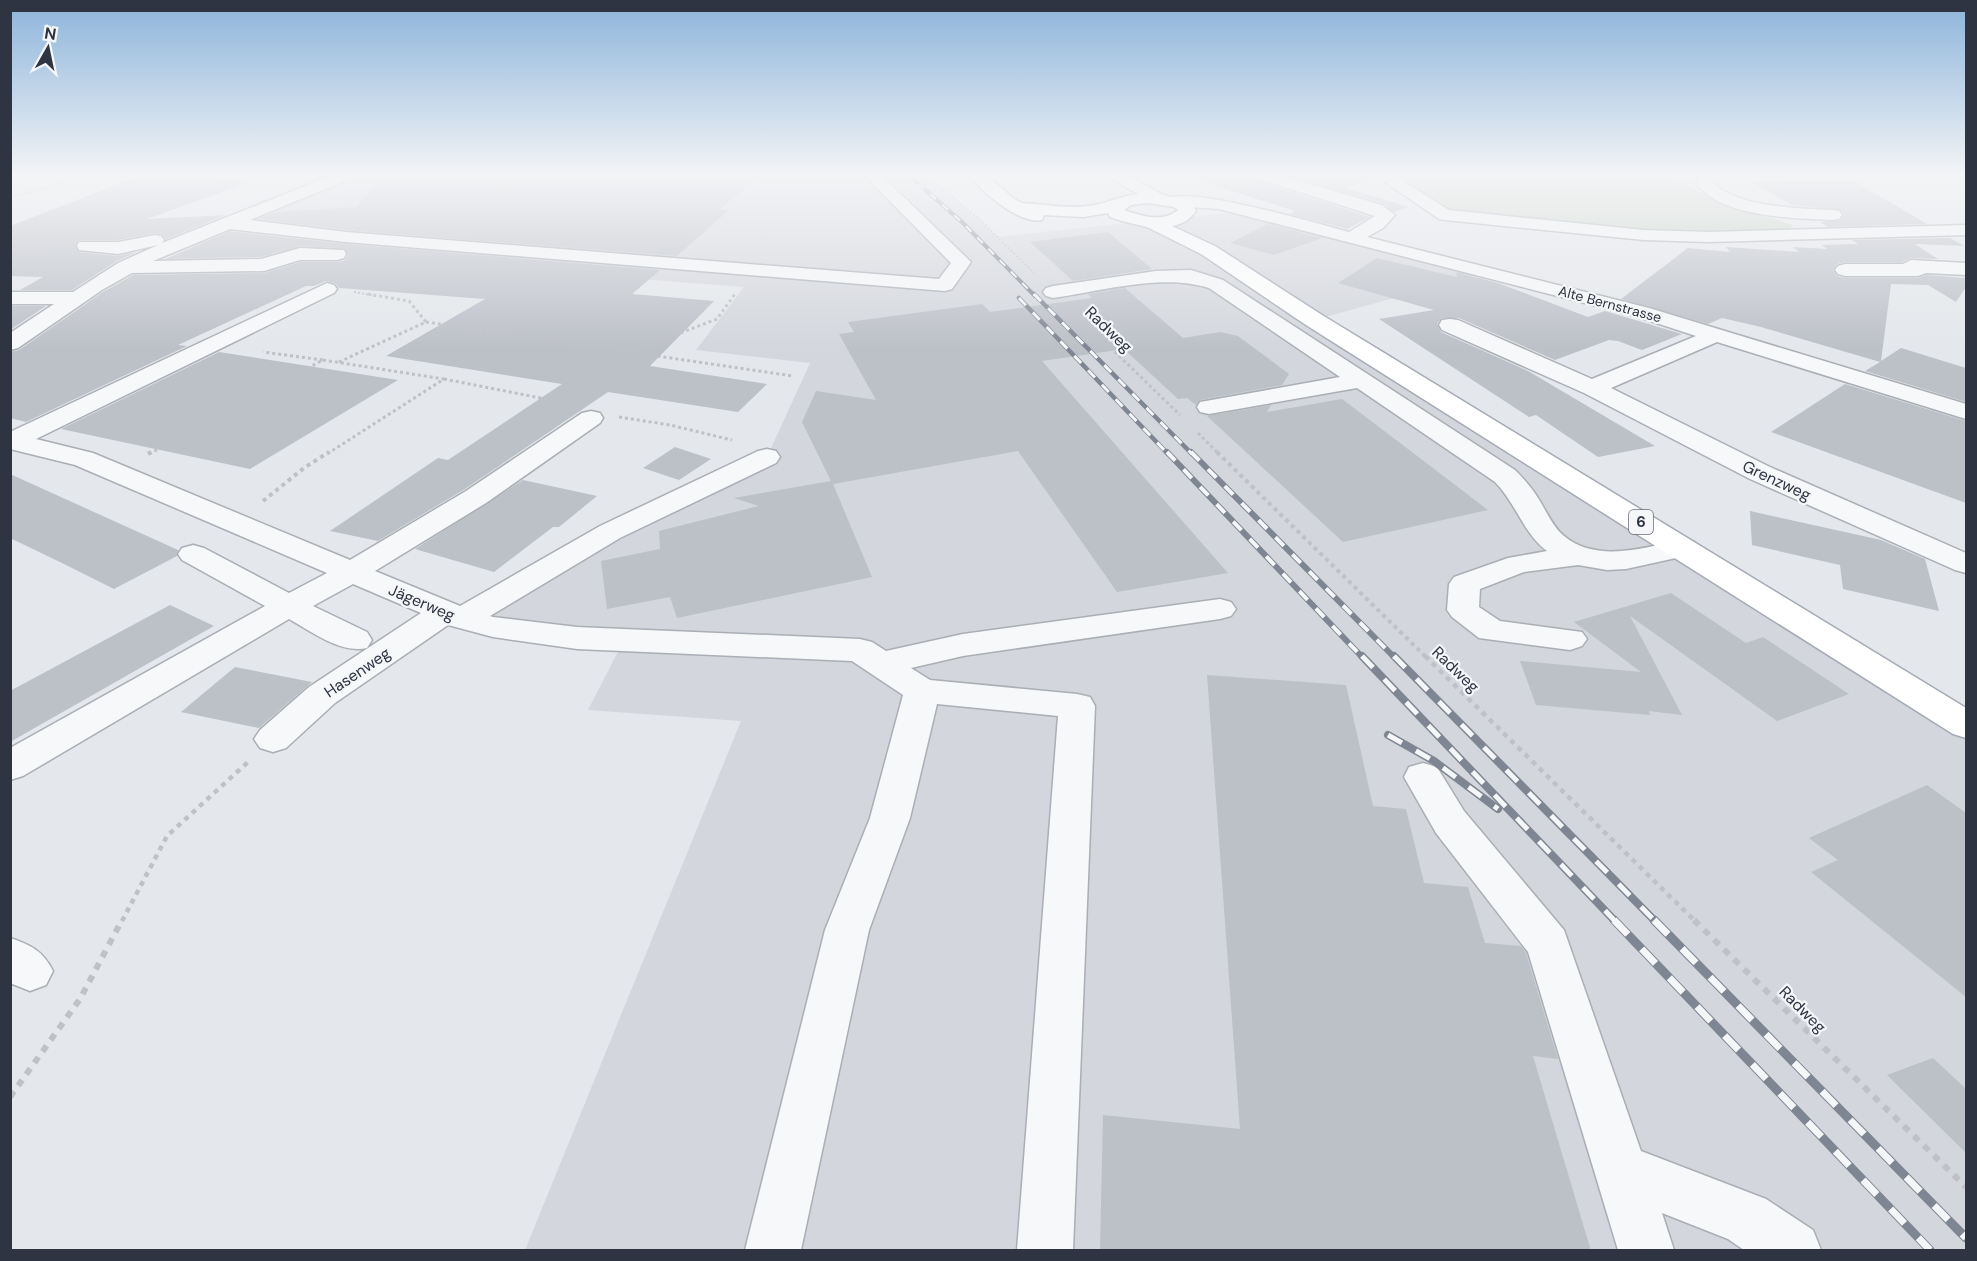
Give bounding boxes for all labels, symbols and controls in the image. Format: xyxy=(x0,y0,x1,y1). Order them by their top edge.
north arrow xyxy=(18,18,78,78)
text: N xyxy=(43,22,58,45)
street label: Alte Bernstrasse xyxy=(1556,282,1664,326)
street label: Radweg xyxy=(1081,302,1137,357)
street label: Grenzweg xyxy=(1739,455,1814,505)
road number: 6 xyxy=(1629,510,1653,534)
street label: Jägerweg xyxy=(385,579,458,626)
street label: Hasenweg xyxy=(320,642,395,702)
street label: Radweg xyxy=(1428,642,1484,697)
street label: Radweg xyxy=(1775,981,1831,1037)

